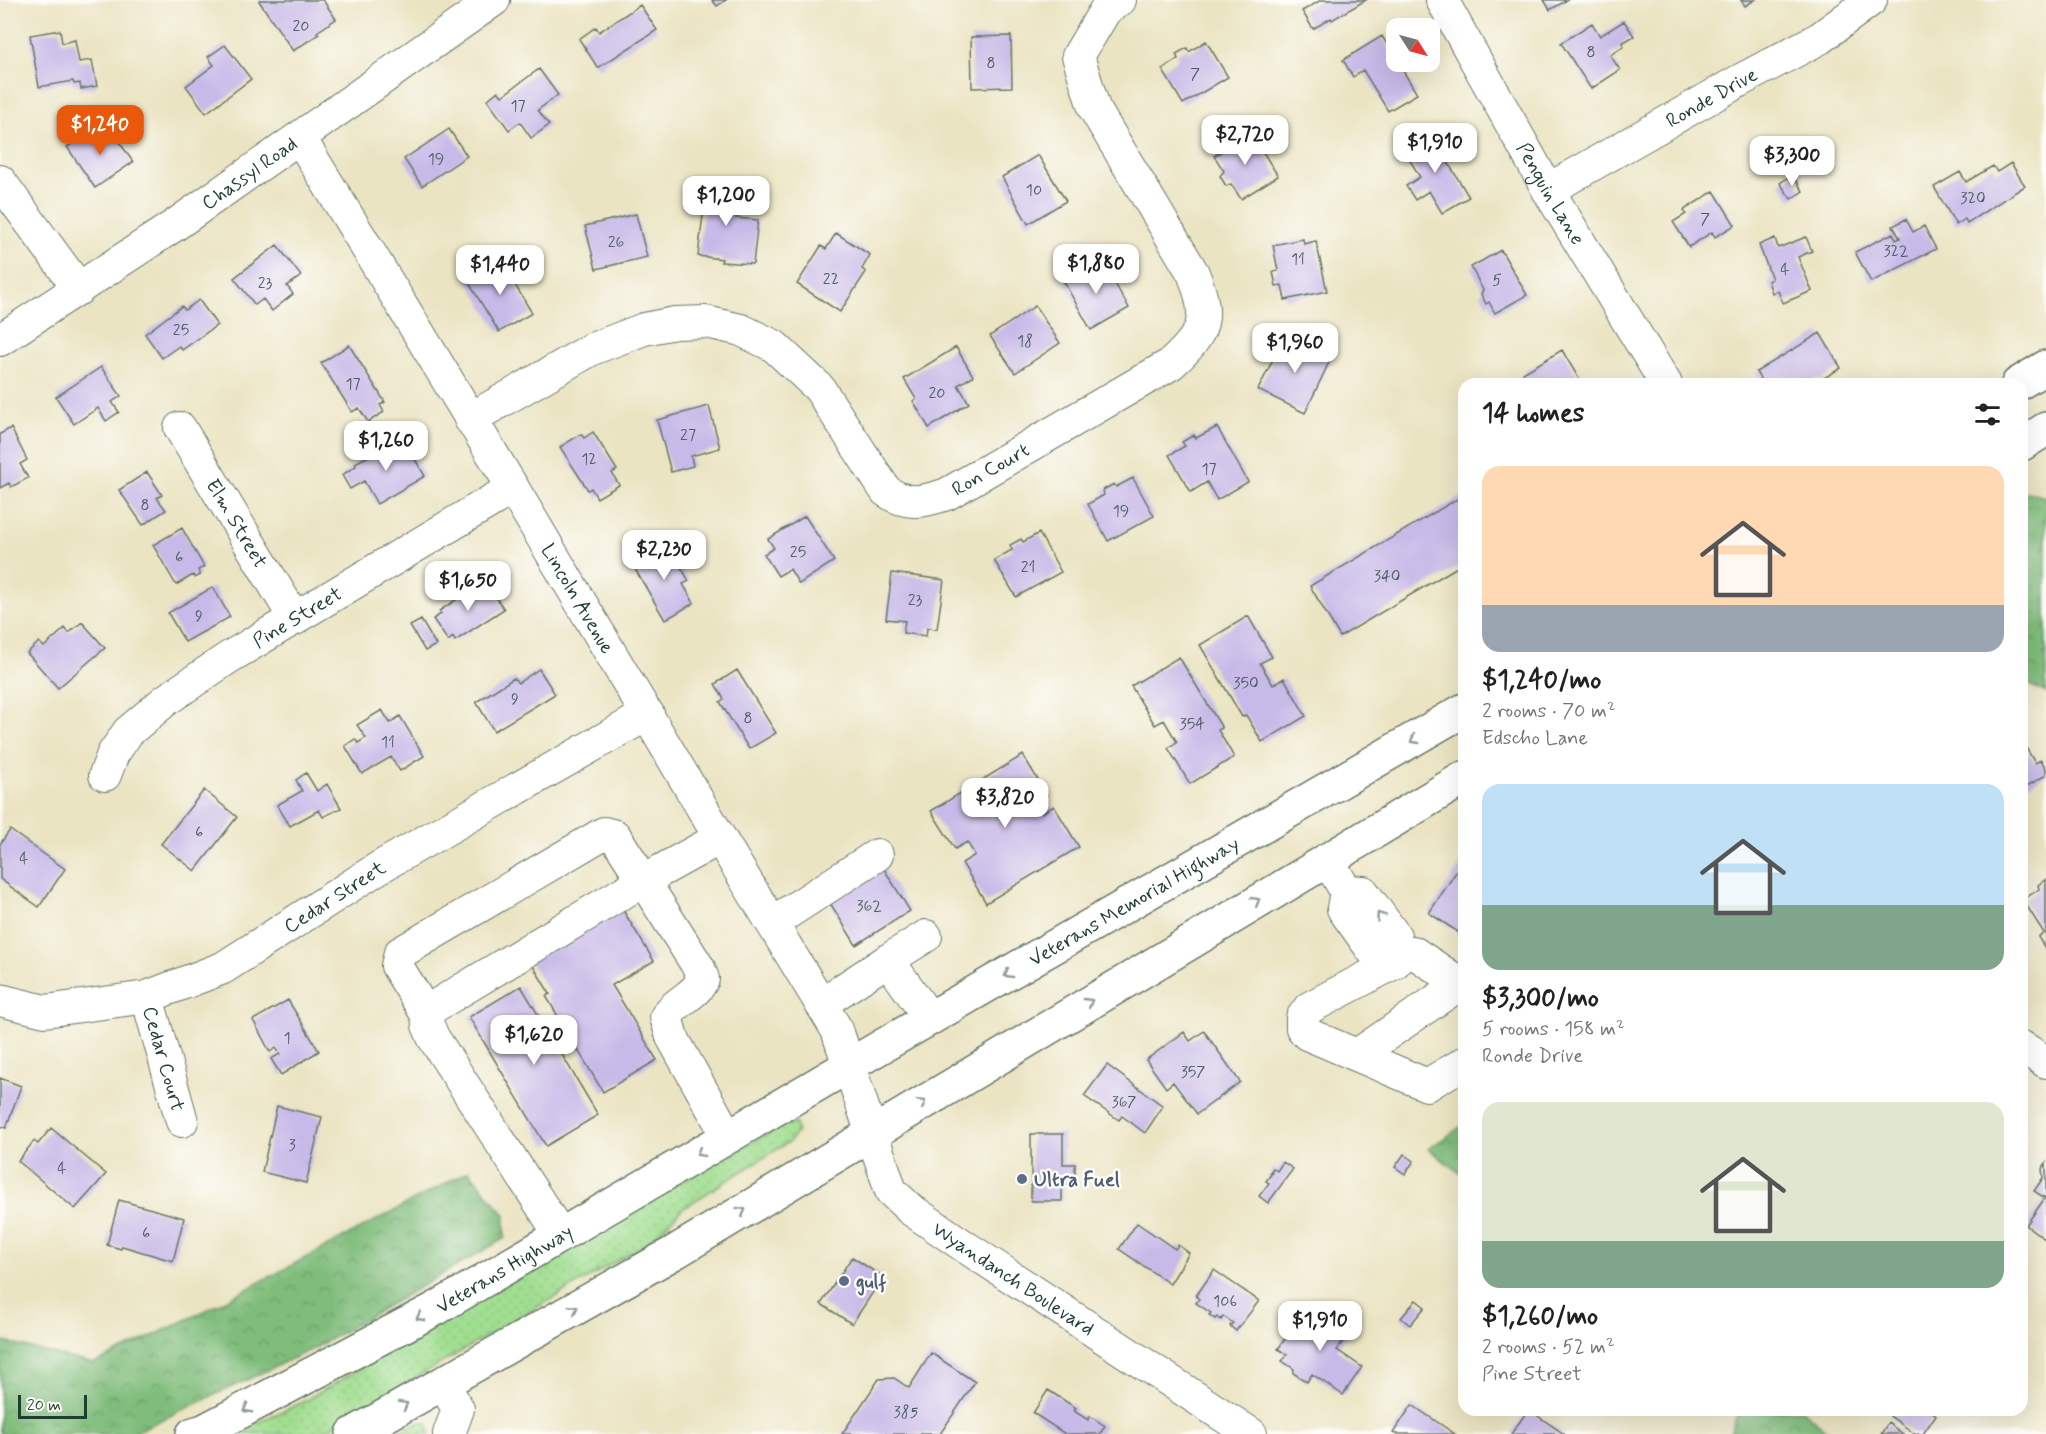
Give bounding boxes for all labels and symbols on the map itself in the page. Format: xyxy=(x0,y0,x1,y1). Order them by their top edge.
house number: 20 xyxy=(293,16,310,37)
north arrow xyxy=(1386,18,1440,72)
house number: 8 xyxy=(1586,42,1596,63)
house number: 8 xyxy=(986,53,996,74)
street label: Ronde Drive xyxy=(1661,62,1763,135)
house number: 7 xyxy=(1190,64,1200,85)
house number: 17 xyxy=(510,96,526,117)
pin: $1,240 xyxy=(51,105,149,156)
pin: $2,720 xyxy=(1196,115,1294,166)
pin: $1,910 xyxy=(1386,123,1484,174)
street label: Chassyl Road xyxy=(197,131,303,217)
pin: $3,300 xyxy=(1743,136,1841,187)
street label: Penguin Lane xyxy=(1509,138,1590,251)
house number: 19 xyxy=(428,149,444,170)
pin: $1,200 xyxy=(677,176,775,227)
house number: 10 xyxy=(1026,180,1042,201)
house number: 320 xyxy=(1960,188,1986,209)
house number: 7 xyxy=(1700,209,1710,230)
house number: 26 xyxy=(608,232,624,253)
house number: 322 xyxy=(1883,241,1909,262)
pin: $1,880 xyxy=(1047,244,1145,295)
pin: $1,440 xyxy=(451,245,549,296)
house number: 11 xyxy=(1291,249,1305,270)
house number: 4 xyxy=(1780,259,1790,280)
house number: 22 xyxy=(823,269,839,290)
house number: 5 xyxy=(1492,270,1502,291)
house number: 23 xyxy=(258,273,273,294)
house number: 25 xyxy=(173,320,189,341)
pin: $1,960 xyxy=(1246,323,1344,374)
house number: 18 xyxy=(1017,331,1033,352)
house number: 17 xyxy=(345,374,361,395)
house number: 20 xyxy=(929,383,946,404)
pin: $1,260 xyxy=(337,421,435,472)
house number: 27 xyxy=(680,425,696,446)
street label: Ron Court xyxy=(947,437,1035,503)
house number: 12 xyxy=(581,449,597,470)
house number: 17 xyxy=(1201,459,1217,480)
street label: Elm Street xyxy=(199,474,273,573)
house number: 8 xyxy=(140,495,150,516)
house number: 19 xyxy=(1113,501,1129,522)
pin: $2,230 xyxy=(615,530,713,581)
street label: Lincoln Avenue xyxy=(534,539,620,659)
house number: 25 xyxy=(790,542,806,563)
house number: 6 xyxy=(175,547,183,568)
house number: 21 xyxy=(1021,557,1035,578)
pin: $1,650 xyxy=(419,561,517,612)
house number: 340 xyxy=(1374,566,1400,587)
street label: Pine Street xyxy=(248,581,348,655)
house number: 23 xyxy=(908,590,923,611)
house number: 9 xyxy=(195,606,203,627)
house number: 350 xyxy=(1233,673,1259,694)
house number: 9 xyxy=(511,689,519,710)
house number: 8 xyxy=(743,708,753,729)
house number: 354 xyxy=(1179,714,1205,735)
house number: 11 xyxy=(381,732,395,753)
one-way arrow xyxy=(1410,733,1420,744)
pin: $3,820 xyxy=(956,778,1054,829)
house number: 6 xyxy=(195,822,203,843)
street label: Veterans Memorial Highway xyxy=(1024,831,1244,974)
house number: 4 xyxy=(19,848,29,869)
street label: Cedar Street xyxy=(279,855,391,940)
house number: 362 xyxy=(856,896,882,917)
one-way arrow xyxy=(1250,897,1260,909)
one-way arrow xyxy=(1376,911,1387,922)
one-way arrow xyxy=(1004,967,1014,978)
one-way arrow xyxy=(1083,998,1093,1010)
street label: Cedar Court xyxy=(135,1003,191,1115)
pin: $1,620 xyxy=(485,1015,583,1066)
house number: 1 xyxy=(283,1028,291,1049)
house number: 357 xyxy=(1181,1062,1205,1083)
house number: 367 xyxy=(1111,1092,1137,1113)
one-way arrow xyxy=(916,1099,926,1111)
house number: 3 xyxy=(288,1135,296,1156)
one-way arrow xyxy=(696,1146,706,1158)
house number: 4 xyxy=(57,1158,67,1179)
place label: Ultra Fuel xyxy=(1034,1167,1120,1194)
marker: Ultra Fuel xyxy=(1015,1172,1029,1186)
one-way arrow xyxy=(736,1206,746,1218)
street label: Wyandanch Boulevard xyxy=(927,1216,1099,1343)
street label: Veterans Highway xyxy=(431,1219,578,1321)
house number: 6 xyxy=(142,1223,150,1244)
place label: gulf xyxy=(856,1269,886,1296)
marker: gulf xyxy=(837,1274,851,1288)
house number: 106 xyxy=(1213,1291,1237,1312)
pin: $1,910 xyxy=(1271,1301,1369,1352)
one-way arrow xyxy=(568,1305,578,1317)
one-way arrow xyxy=(415,1310,426,1321)
scale bar xyxy=(18,1392,87,1420)
one-way arrow xyxy=(243,1401,254,1413)
one-way arrow xyxy=(398,1401,408,1412)
house number: 385 xyxy=(894,1402,919,1423)

